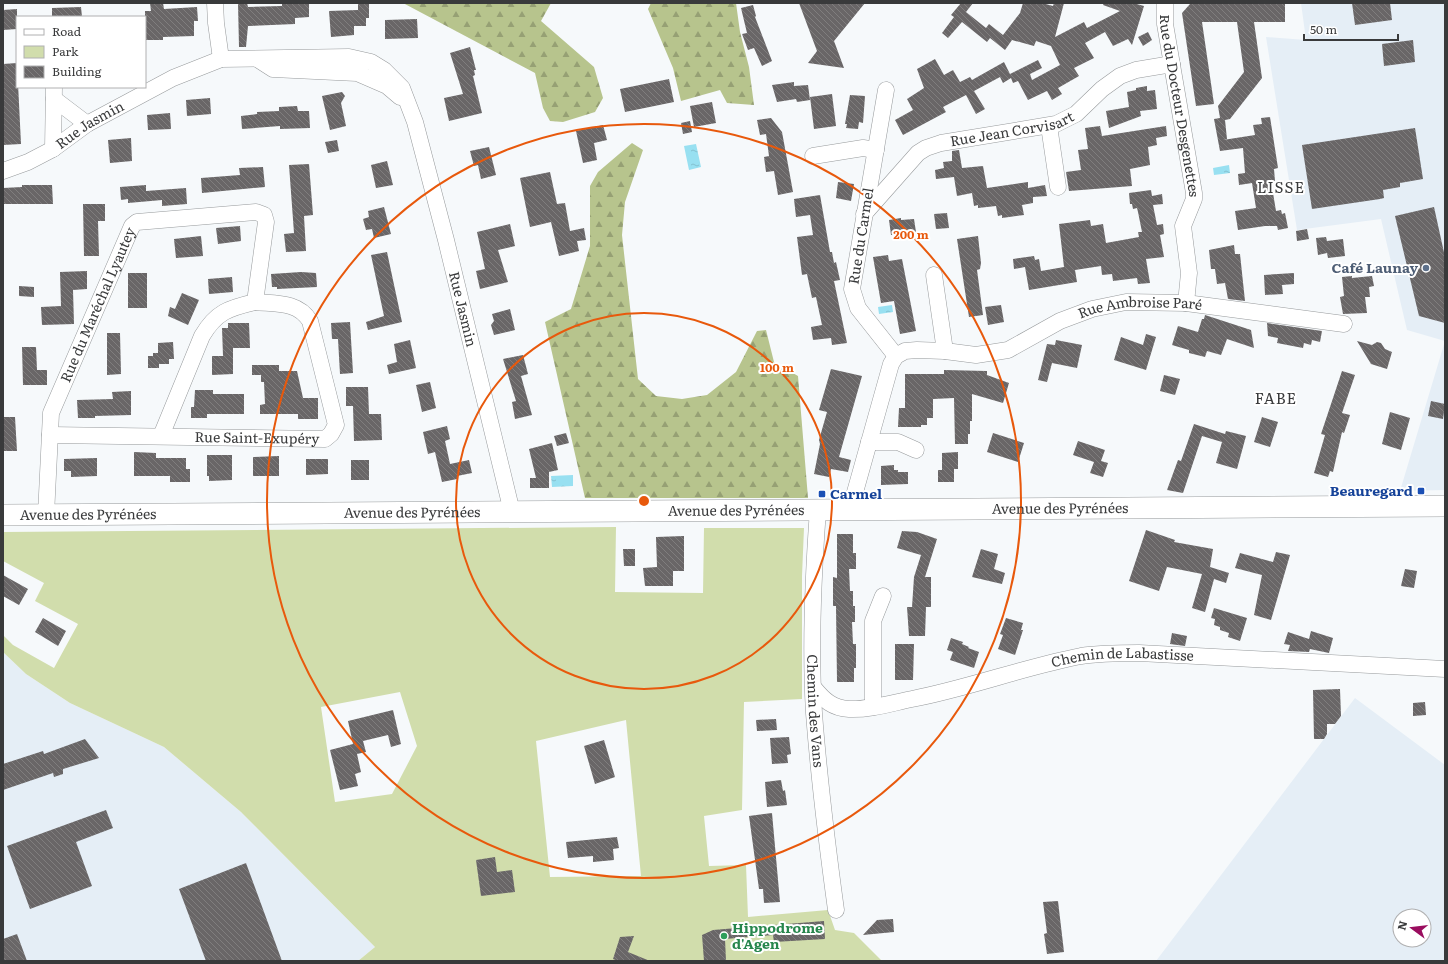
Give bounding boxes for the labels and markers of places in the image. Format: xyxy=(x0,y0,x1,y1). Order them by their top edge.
place label: Café Launay xyxy=(1332,257,1418,277)
marker: Café Launay xyxy=(1421,263,1431,273)
place label: Beauregard xyxy=(1330,480,1413,500)
place label: Carmel xyxy=(830,483,882,503)
marker: Beauregard xyxy=(1416,486,1426,496)
marker: Carmel xyxy=(817,489,827,499)
centre of rings xyxy=(637,494,651,508)
place label: Hippodrome d'Agen xyxy=(732,917,823,953)
marker: Hippodrome d'Agen xyxy=(719,931,729,941)

